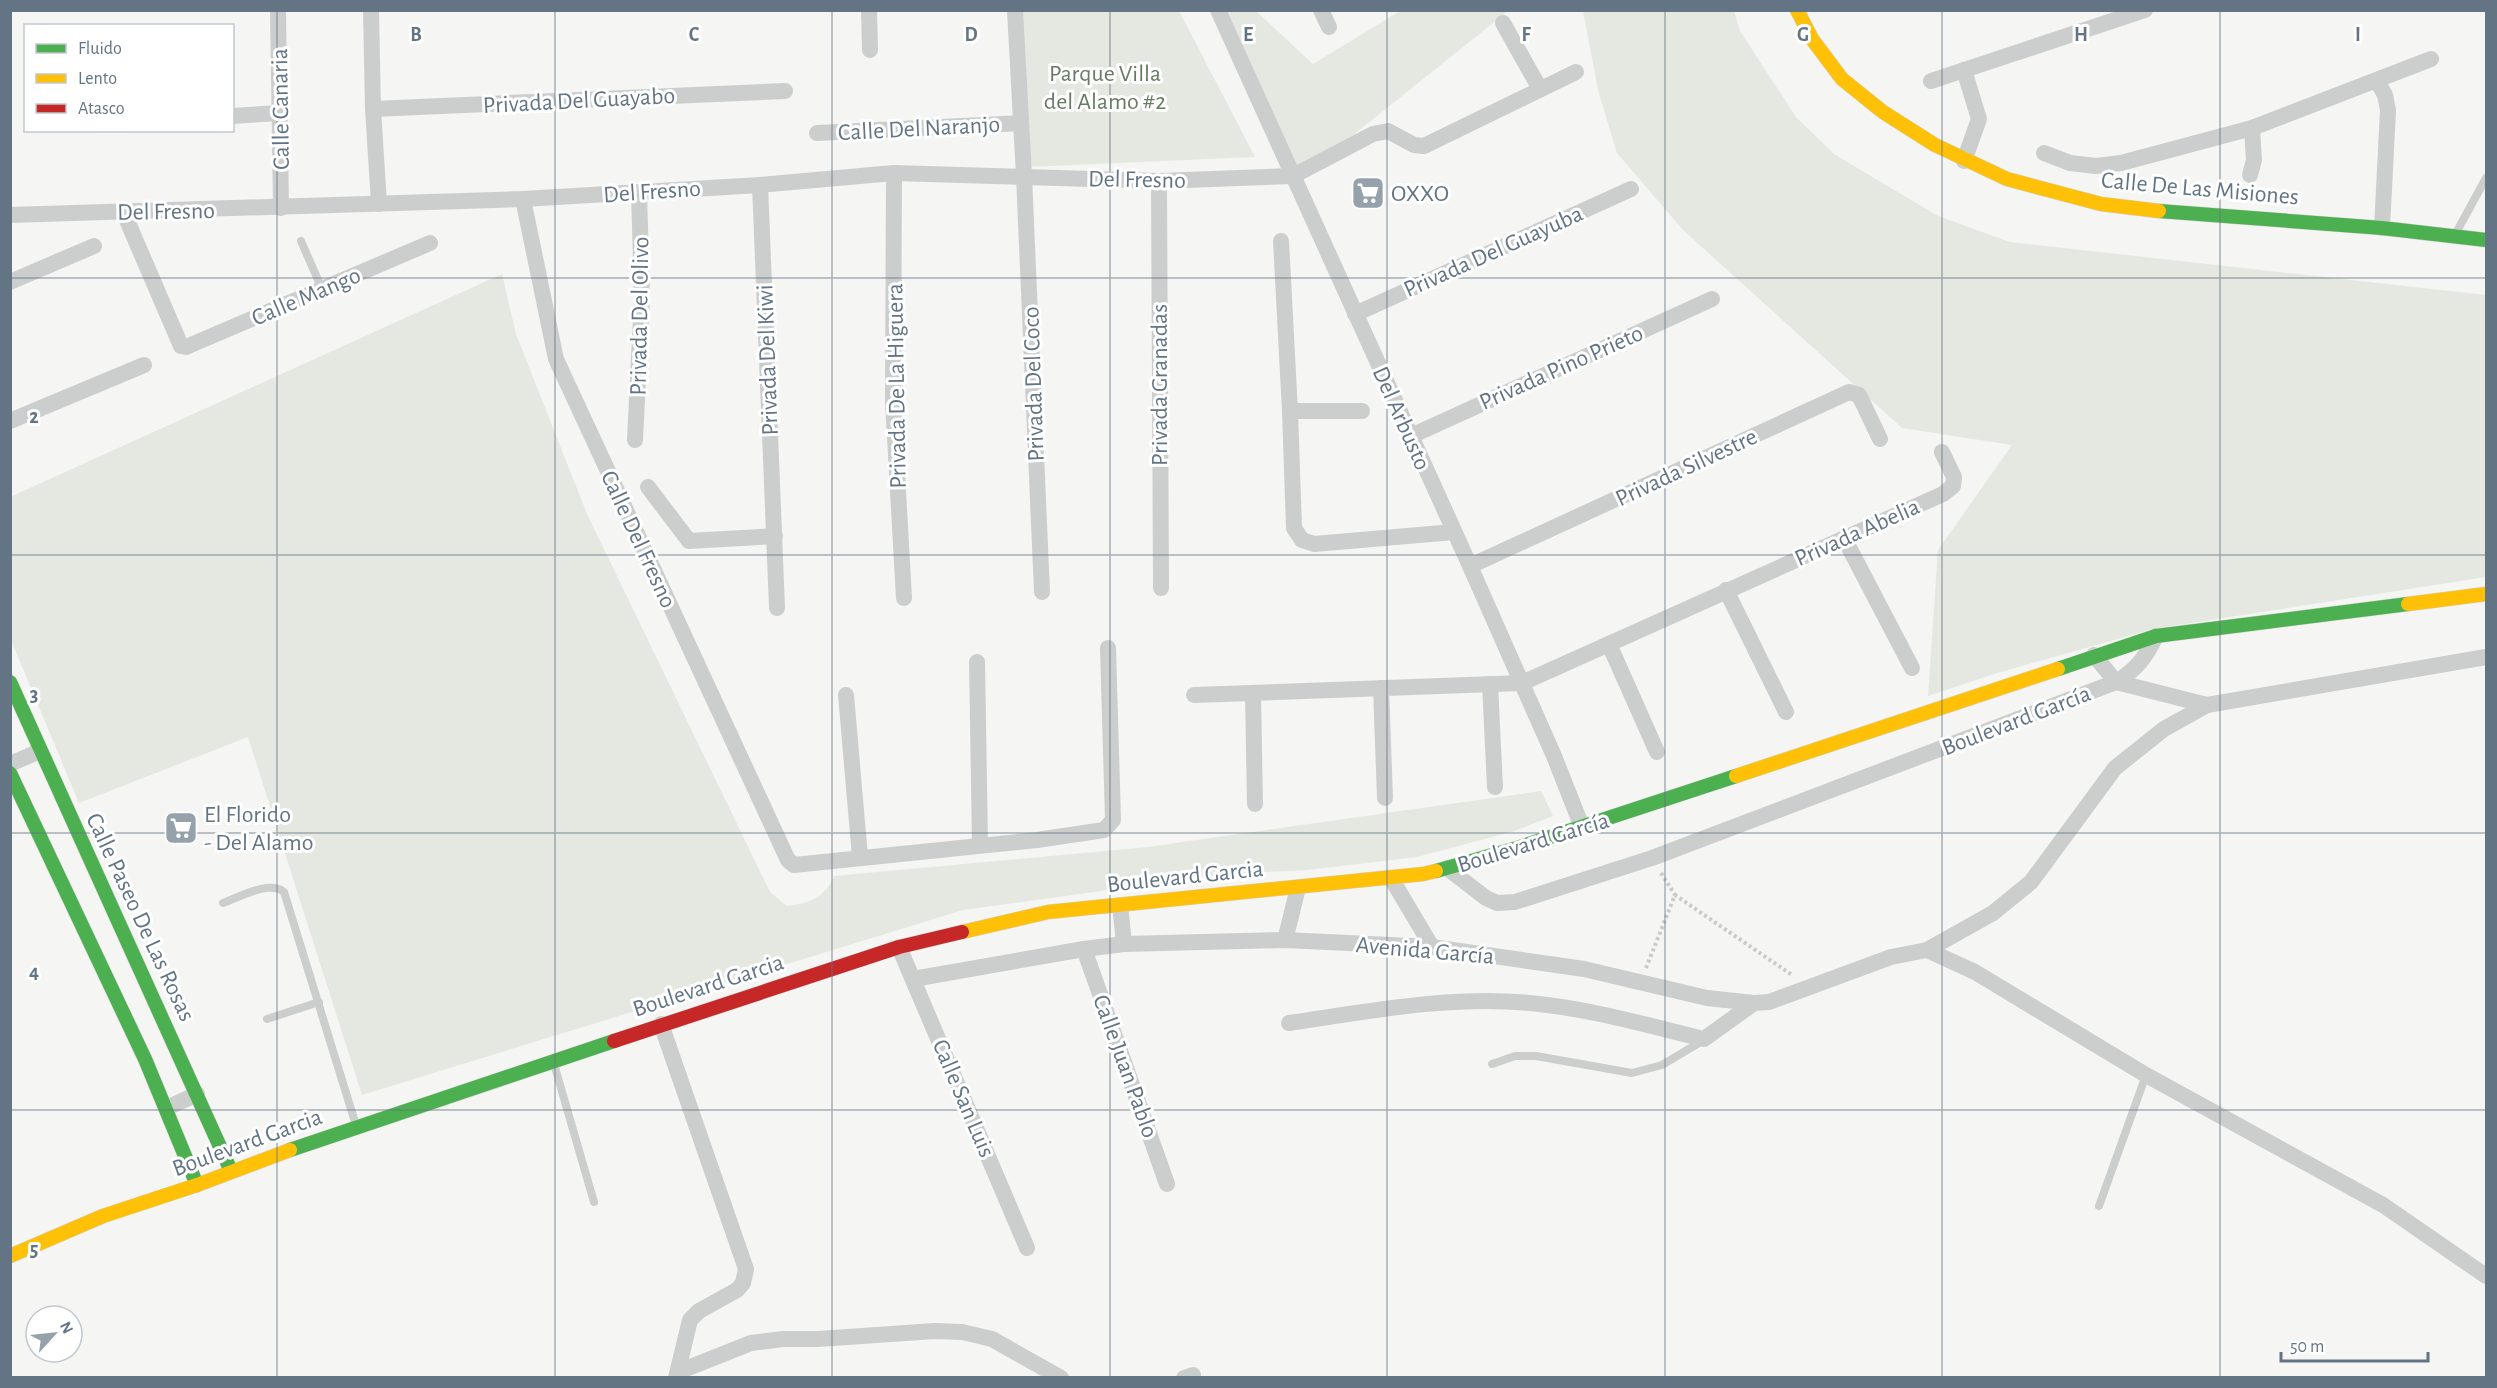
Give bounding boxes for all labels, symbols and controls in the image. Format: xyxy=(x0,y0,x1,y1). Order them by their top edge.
legend xyxy=(24,24,234,132)
text: B xyxy=(410,25,422,45)
text: C xyxy=(689,25,700,45)
text: D xyxy=(964,25,978,45)
text: E xyxy=(1243,25,1253,45)
text: F xyxy=(1521,25,1531,45)
text: G xyxy=(1797,25,1809,45)
text: H xyxy=(2074,25,2088,45)
text: I xyxy=(2355,25,2361,45)
text: Fluido xyxy=(78,40,122,58)
street label: Calle Canaria xyxy=(268,48,294,170)
park label: Parque Villa del Alamo #2 xyxy=(1044,62,1166,114)
text: Lento xyxy=(78,70,117,88)
street label: Privada Del Guayabo xyxy=(482,84,676,118)
text: Atasco xyxy=(78,100,125,118)
street label: Calle Del Naranjo xyxy=(837,113,1001,145)
street label: Del Fresno xyxy=(1088,167,1186,193)
street label: Calle De Las Misiones xyxy=(2100,168,2300,210)
supermarket icon: OXXO xyxy=(1350,175,1386,211)
street label: Del Fresno xyxy=(602,177,702,207)
place label: OXXO xyxy=(1391,182,1449,206)
street label: Del Fresno xyxy=(117,199,215,225)
street label: Privada Del Guayuba xyxy=(1400,202,1587,302)
street label: Privada Del Olivo xyxy=(627,236,653,396)
street label: Calle Mango xyxy=(248,263,364,331)
street label: Privada De La Higuera xyxy=(883,283,911,489)
street label: Privada Del Kiwi xyxy=(753,284,783,436)
street label: Privada Granadas xyxy=(1148,304,1172,466)
street label: Privada Del Coco xyxy=(1019,306,1049,462)
street label: Privada Pino Prieto xyxy=(1476,321,1647,415)
street label: Del Arbusto xyxy=(1368,363,1435,474)
text: 2 xyxy=(29,407,39,427)
street label: Privada Silvestre xyxy=(1612,425,1761,511)
street label: Calle Del Fresno xyxy=(596,467,680,612)
street label: Privada Abelia xyxy=(1791,495,1924,571)
street label: Boulevard García xyxy=(1939,682,2094,760)
text: 3 xyxy=(30,685,38,705)
place label: El Florido - Del Alamo xyxy=(204,803,313,855)
street label: Boulevard García xyxy=(1455,808,1612,877)
street label: Calle Paseo De Las Rosas xyxy=(81,810,199,1025)
supermarket icon: El Florido - Del Alamo xyxy=(163,810,199,846)
street label: Boulevard Garcia xyxy=(1106,857,1265,897)
street label: Avenida García xyxy=(1355,933,1495,969)
street label: Boulevard Garcia xyxy=(630,950,787,1022)
text: 4 xyxy=(29,962,39,982)
street label: Calle Juan Pablo xyxy=(1088,992,1162,1141)
street label: Calle San Luis xyxy=(928,1036,999,1161)
street label: Boulevard Garcia xyxy=(169,1105,325,1181)
text: 5 xyxy=(30,1240,38,1260)
north arrow xyxy=(24,1304,84,1364)
text: N xyxy=(57,1319,76,1336)
scale bar xyxy=(2281,1325,2428,1363)
text: 50 m xyxy=(2290,1338,2324,1356)

